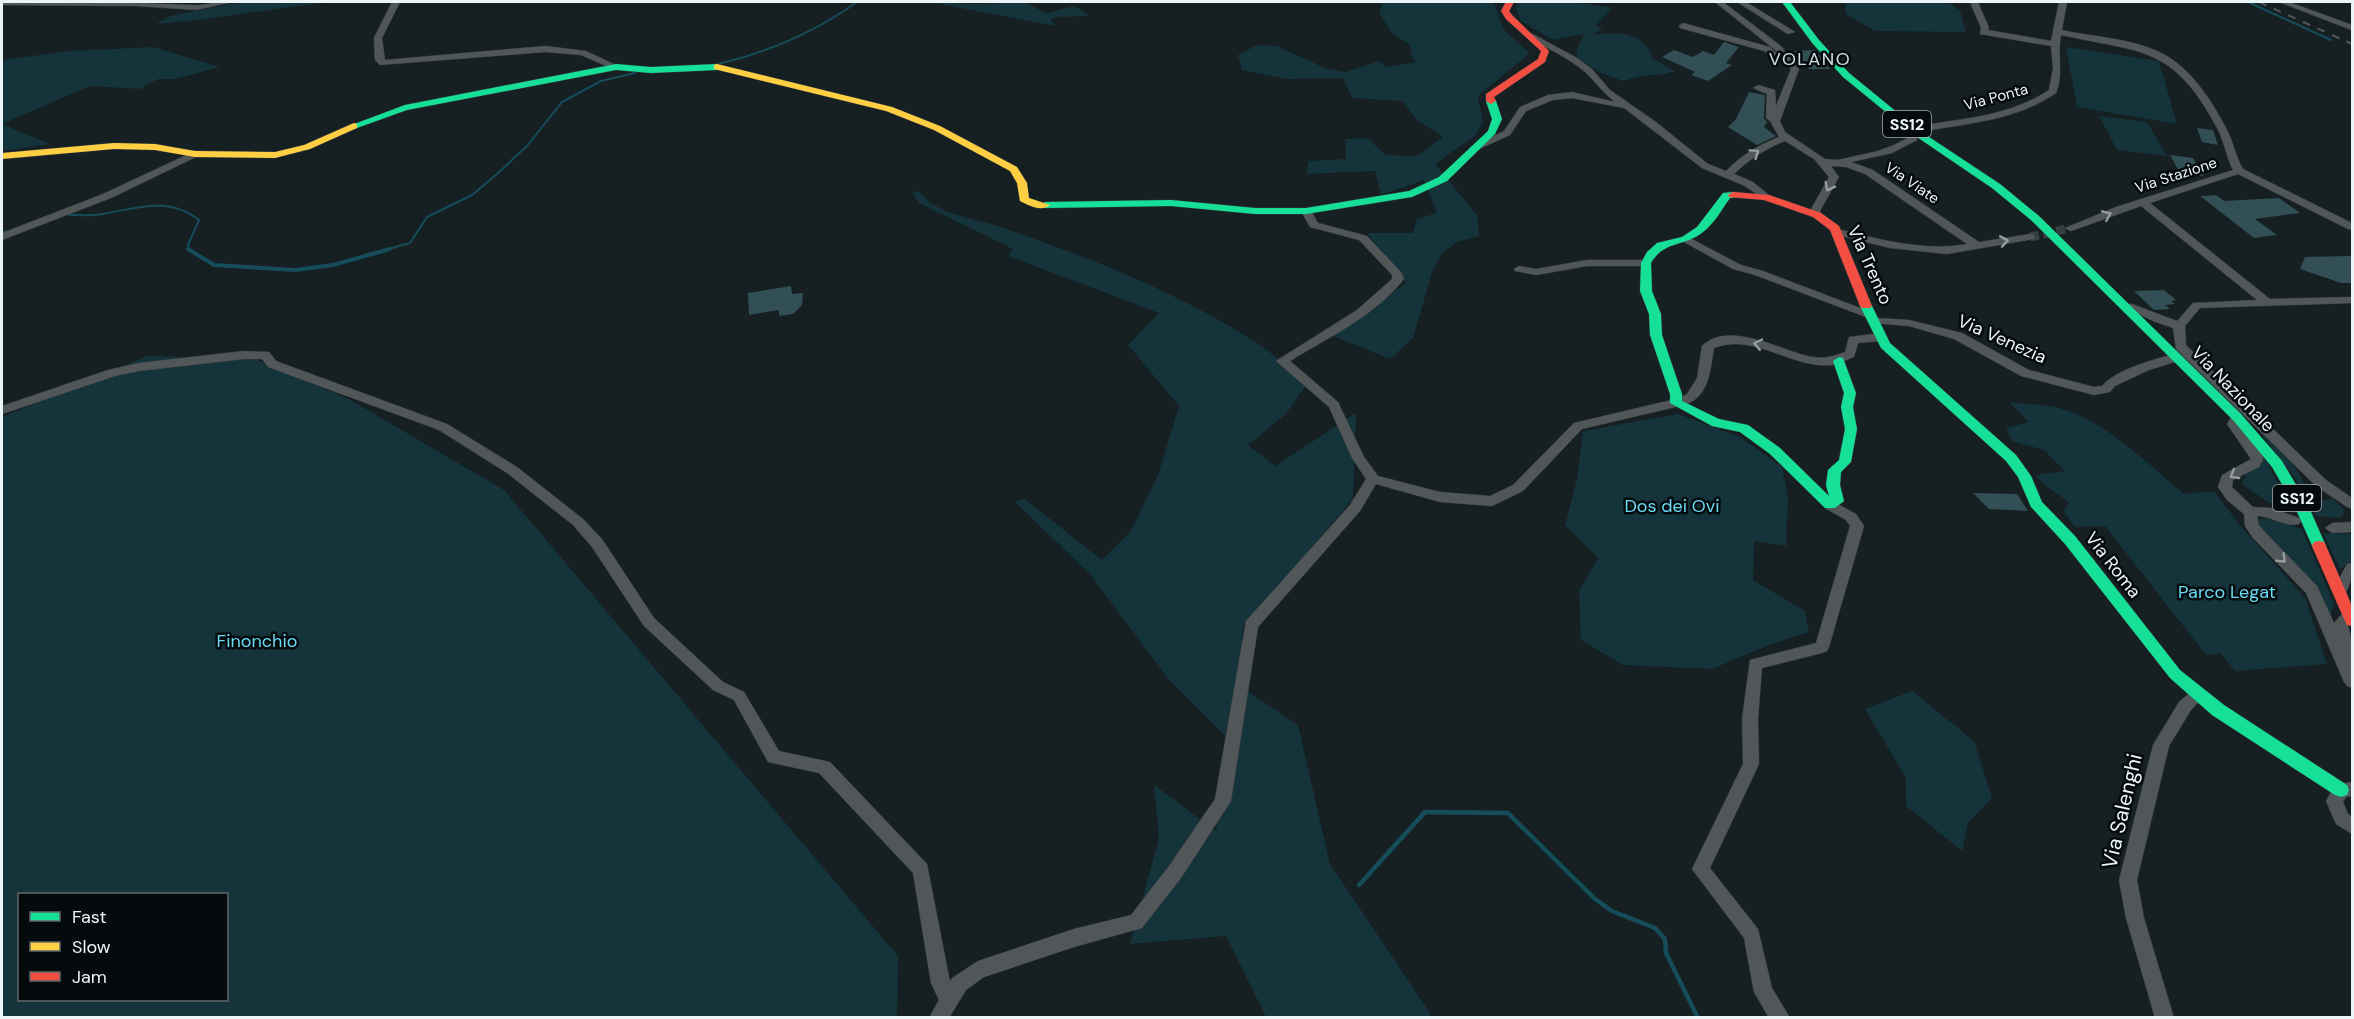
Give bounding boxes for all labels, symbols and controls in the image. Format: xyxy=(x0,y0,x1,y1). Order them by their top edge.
district label: VOLANO xyxy=(1769,47,1851,71)
street label: Via Ponta xyxy=(1962,79,2030,115)
road number: SS12 xyxy=(1883,111,1931,137)
one-way arrow xyxy=(1748,149,1759,160)
street label: Via Stazione xyxy=(2132,152,2220,198)
street label: Via Viate xyxy=(1881,157,1943,209)
one-way arrow xyxy=(1825,181,1836,192)
one-way arrow xyxy=(2100,210,2111,222)
street label: Via Trento xyxy=(1842,222,1898,308)
one-way arrow xyxy=(1999,236,2008,248)
street label: Via Venezia xyxy=(1954,309,2050,369)
one-way arrow xyxy=(1753,339,1763,352)
street label: Via Nazionale xyxy=(2186,341,2280,437)
one-way arrow xyxy=(2230,467,2240,479)
road number: SS12 xyxy=(2273,485,2321,511)
park label: Dos dei Ovi xyxy=(1624,494,1720,518)
street label: Via Roma xyxy=(2080,527,2146,603)
one-way arrow xyxy=(2275,552,2285,563)
park label: Parco Legat xyxy=(2178,580,2276,604)
park label: Finonchio xyxy=(217,629,297,653)
street label: Via Salenghi xyxy=(2095,751,2149,871)
legend xyxy=(18,893,228,1001)
text: Fast xyxy=(72,905,107,929)
text: Slow xyxy=(72,935,111,959)
text: Jam xyxy=(72,965,107,989)

